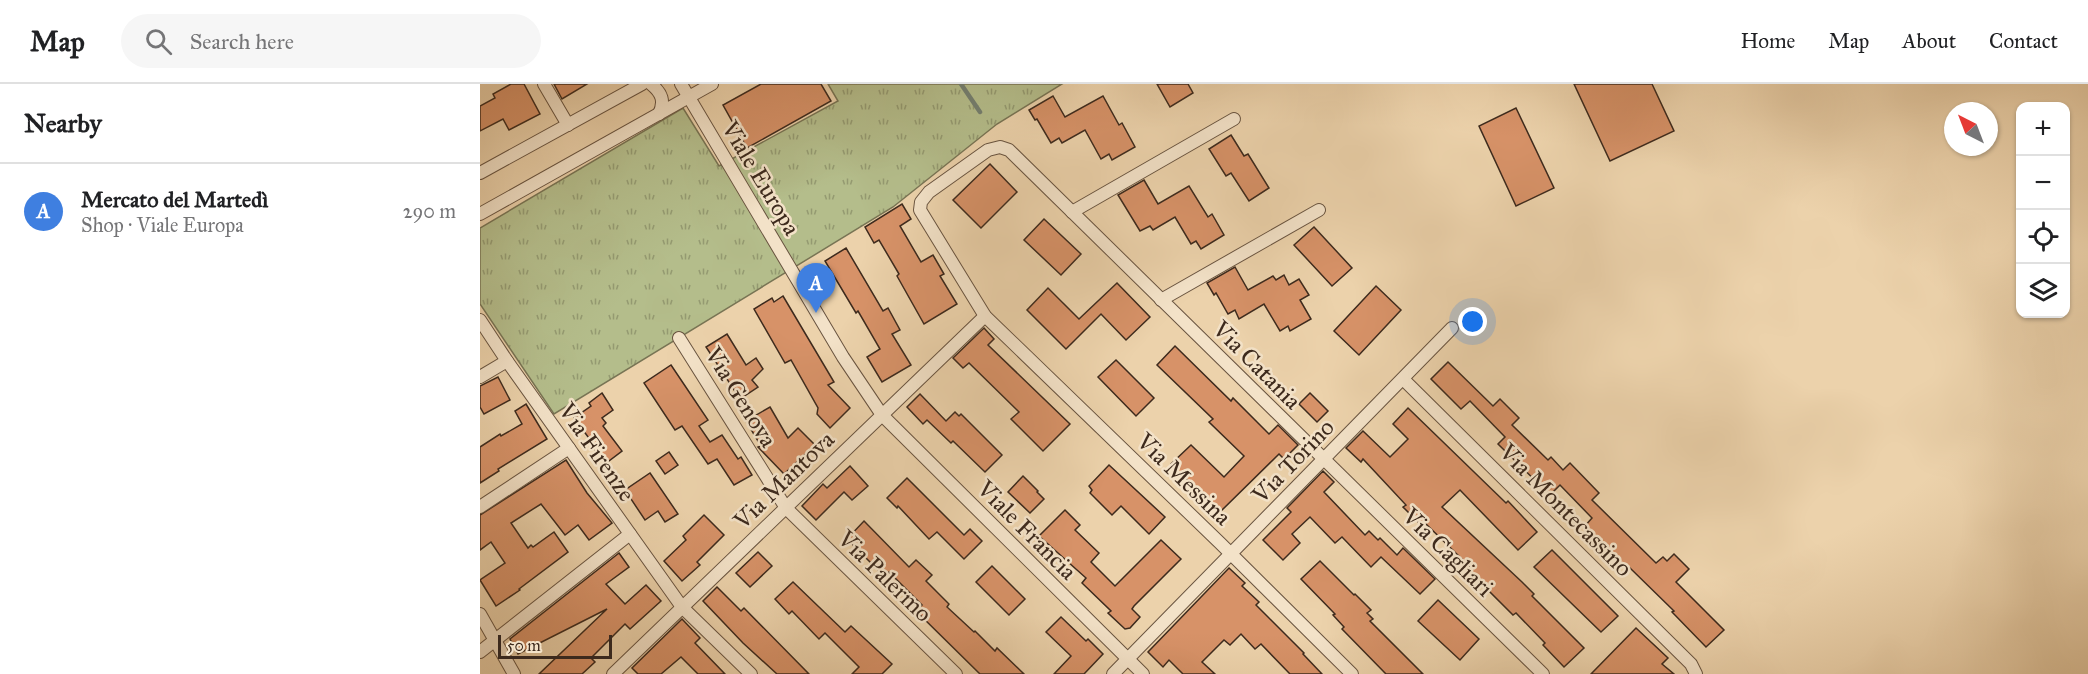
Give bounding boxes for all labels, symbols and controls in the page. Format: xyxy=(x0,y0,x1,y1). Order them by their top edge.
search box xyxy=(121,14,541,68)
text: Map xyxy=(30,24,85,59)
icon: search xyxy=(142,25,175,58)
text: Search here xyxy=(190,28,294,55)
text: Home xyxy=(1740,28,1795,54)
text: Map xyxy=(1828,28,1869,54)
text: About xyxy=(1902,28,1956,54)
text: Contact xyxy=(1989,28,2058,54)
north arrow xyxy=(1944,102,1998,156)
map controls xyxy=(2016,102,2070,318)
button: + xyxy=(2016,102,2070,156)
text: Nearby xyxy=(24,107,102,139)
street label: Viale Europa xyxy=(715,114,807,241)
button: − xyxy=(2016,156,2070,210)
text: Mercato del Martedì xyxy=(81,186,268,213)
text: A xyxy=(37,199,50,223)
text: 290 m xyxy=(403,199,456,223)
button: locate xyxy=(2016,210,2070,264)
text: Shop · Viale Europa xyxy=(81,213,244,237)
pin: A xyxy=(796,264,836,313)
button: layers xyxy=(2016,264,2070,318)
your location xyxy=(1458,307,1487,336)
street label: Via Catania xyxy=(1206,314,1308,416)
street label: Via Genova xyxy=(698,340,784,454)
street label: Via Firenze xyxy=(552,396,642,507)
street label: Via Torino xyxy=(1245,412,1341,510)
street label: Via Mantova xyxy=(727,424,841,536)
street label: Via Messina xyxy=(1130,426,1238,532)
street label: Via Montecassino xyxy=(1492,436,1639,583)
street label: Viale Francia xyxy=(970,473,1084,587)
street label: Via Cagliari xyxy=(1395,501,1500,603)
street label: Via Palermo xyxy=(831,523,939,628)
scale bar xyxy=(498,632,612,660)
text: 50 m xyxy=(507,636,541,655)

